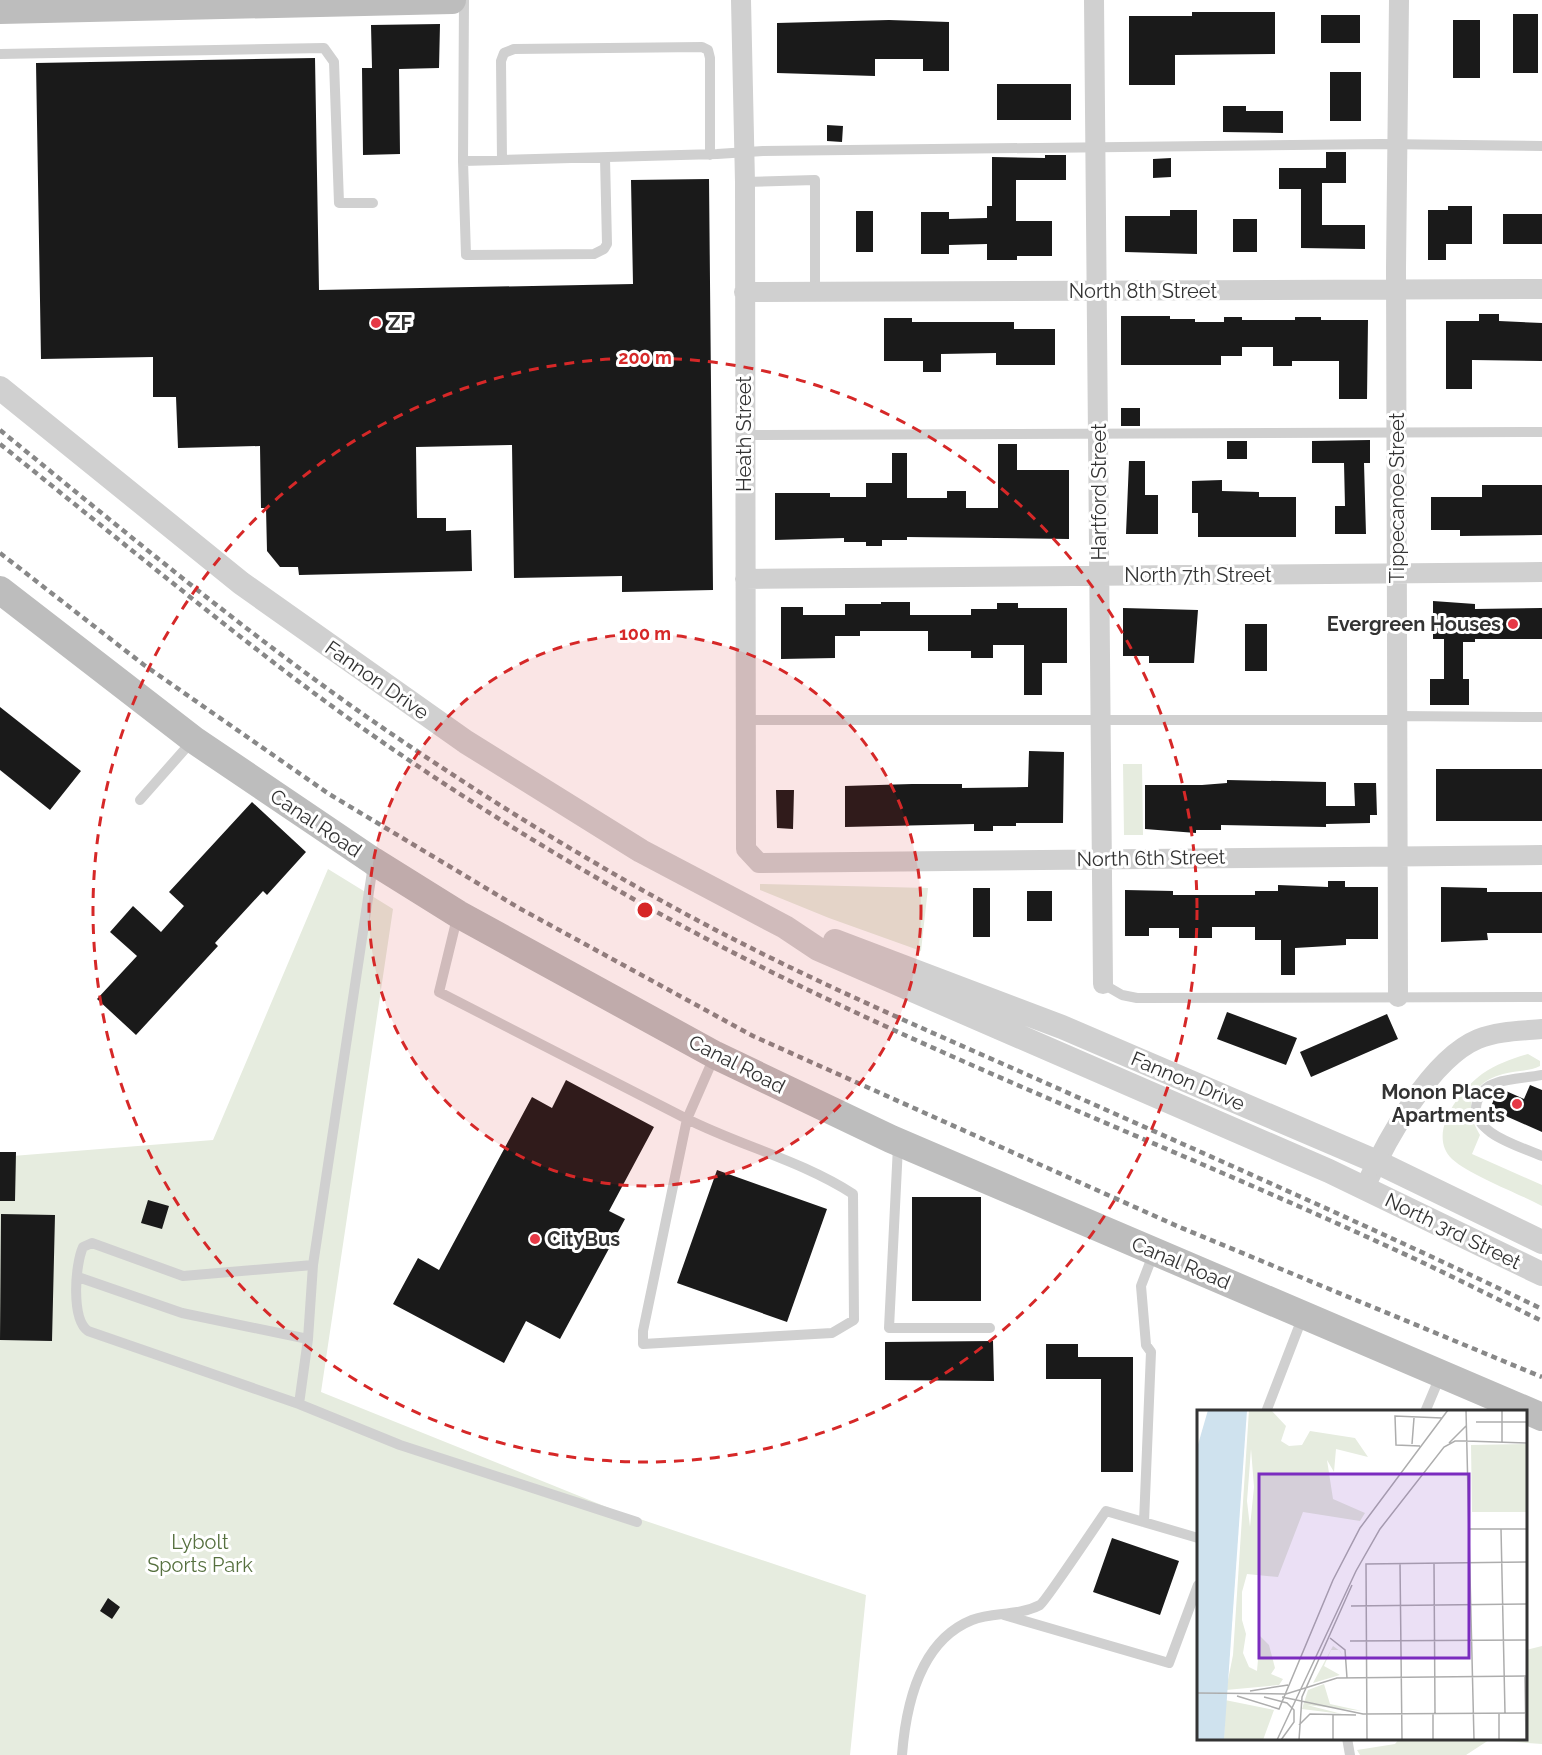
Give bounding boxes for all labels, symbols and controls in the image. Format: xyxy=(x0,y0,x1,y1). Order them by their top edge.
street label: North 8th Street xyxy=(1069,279,1218,303)
place label: ZF xyxy=(388,311,413,335)
marker: ZF xyxy=(369,316,383,330)
text: 200 m xyxy=(618,347,672,368)
street label: Heath Street xyxy=(732,376,756,492)
street label: Tippecanoe Street xyxy=(1385,412,1409,583)
street label: Hartford Street xyxy=(1087,423,1111,561)
street label: North 7th Street xyxy=(1124,563,1272,587)
place label: Evergreen Houses xyxy=(1327,612,1501,636)
marker: Evergreen Houses xyxy=(1506,617,1520,631)
text: 100 m xyxy=(619,623,671,644)
street label: Fannon Drive xyxy=(321,635,434,725)
street label: Canal Road xyxy=(266,784,366,862)
street label: North 6th Street xyxy=(1076,845,1226,871)
centre of rings xyxy=(635,900,655,920)
street label: Canal Road xyxy=(685,1029,789,1099)
street label: Fannon Drive xyxy=(1128,1046,1249,1116)
place label: Monon Place Apartments xyxy=(1381,1080,1505,1127)
marker: Monon Place Apartments xyxy=(1510,1097,1524,1111)
street label: North 3rd Street xyxy=(1381,1188,1525,1274)
place label: CityBus xyxy=(547,1227,620,1251)
street label: Canal Road xyxy=(1128,1231,1234,1295)
marker: CityBus xyxy=(528,1232,542,1246)
inset map xyxy=(1197,1410,1527,1740)
park label: Lybolt Sports Park xyxy=(147,1530,253,1577)

